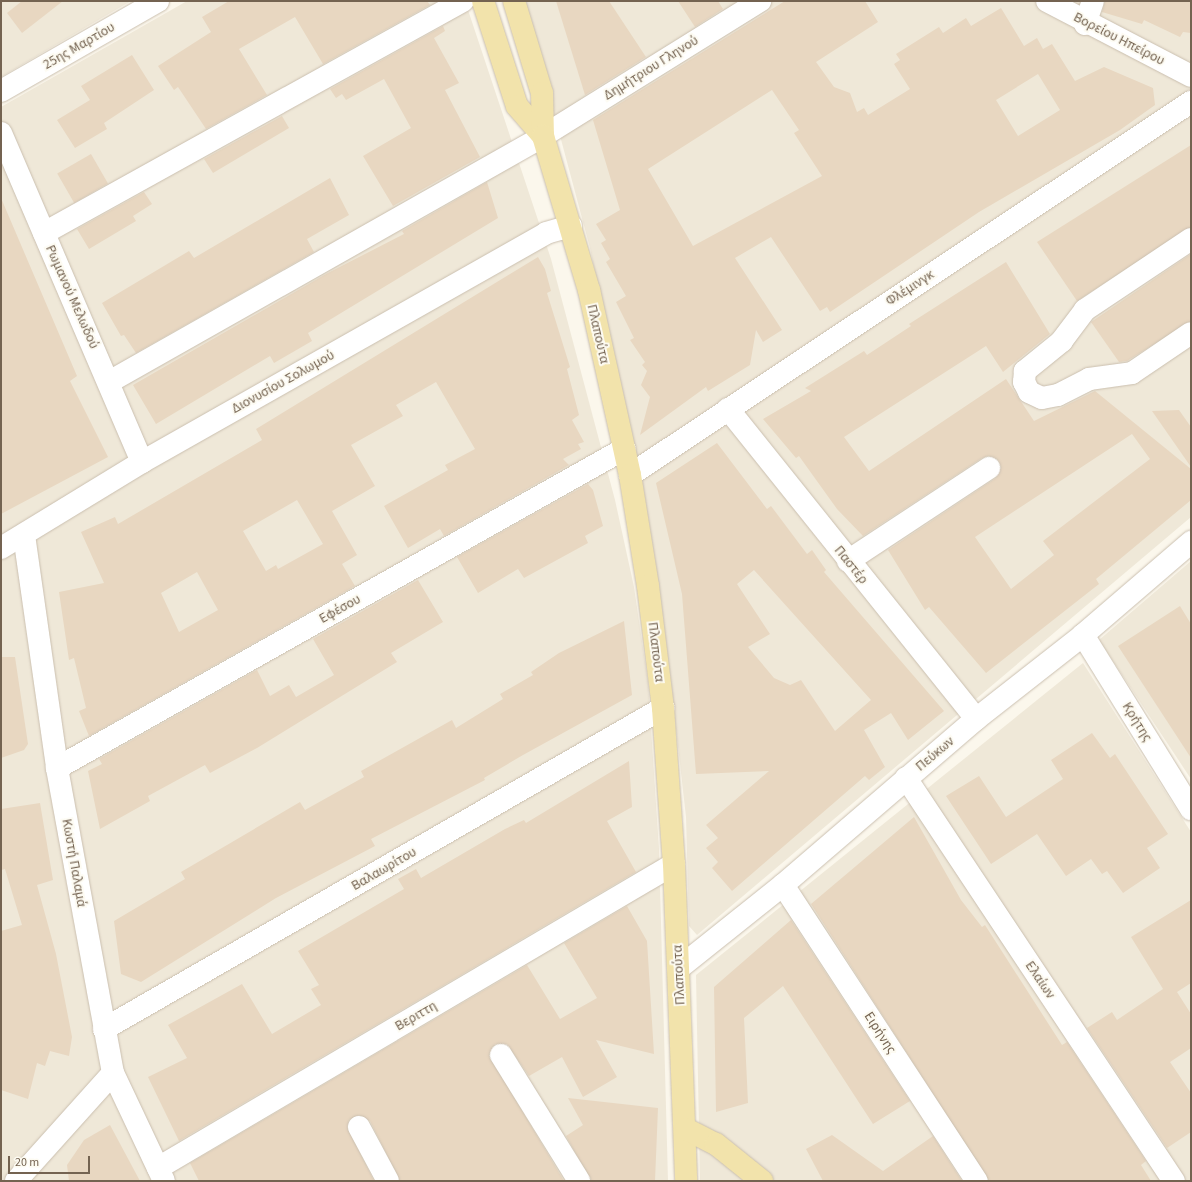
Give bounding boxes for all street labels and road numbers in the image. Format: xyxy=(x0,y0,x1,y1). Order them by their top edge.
street label: Βορείου Ηπείρου xyxy=(1071,9,1167,69)
street label: 25ης Μαρτίου xyxy=(40,19,118,73)
street label: Δημήτριου Γληνού xyxy=(601,32,701,104)
street label: Ρωμανού Μελωδού xyxy=(42,242,102,352)
street label: Φλέμινγκ xyxy=(883,266,937,310)
street label: Πλαπούτα xyxy=(583,303,613,365)
street label: Διονυσίου Σολωμού xyxy=(229,347,337,417)
street label: Παστέρ xyxy=(830,542,872,588)
street label: Εφέσου xyxy=(316,591,364,627)
street label: Πλαπούτα xyxy=(644,621,668,683)
street label: Κρήτης xyxy=(1118,699,1156,745)
street label: Πεύκων xyxy=(912,733,958,775)
street label: Κωστή Παλαμά xyxy=(58,818,90,908)
street label: Βαλαωρίτου xyxy=(348,844,420,894)
street label: Πλαπούτα xyxy=(669,944,689,1006)
street label: Ελαίων xyxy=(1021,958,1059,1002)
street label: Βεριττη xyxy=(392,997,440,1035)
street label: Ειρήνης xyxy=(860,1009,900,1057)

